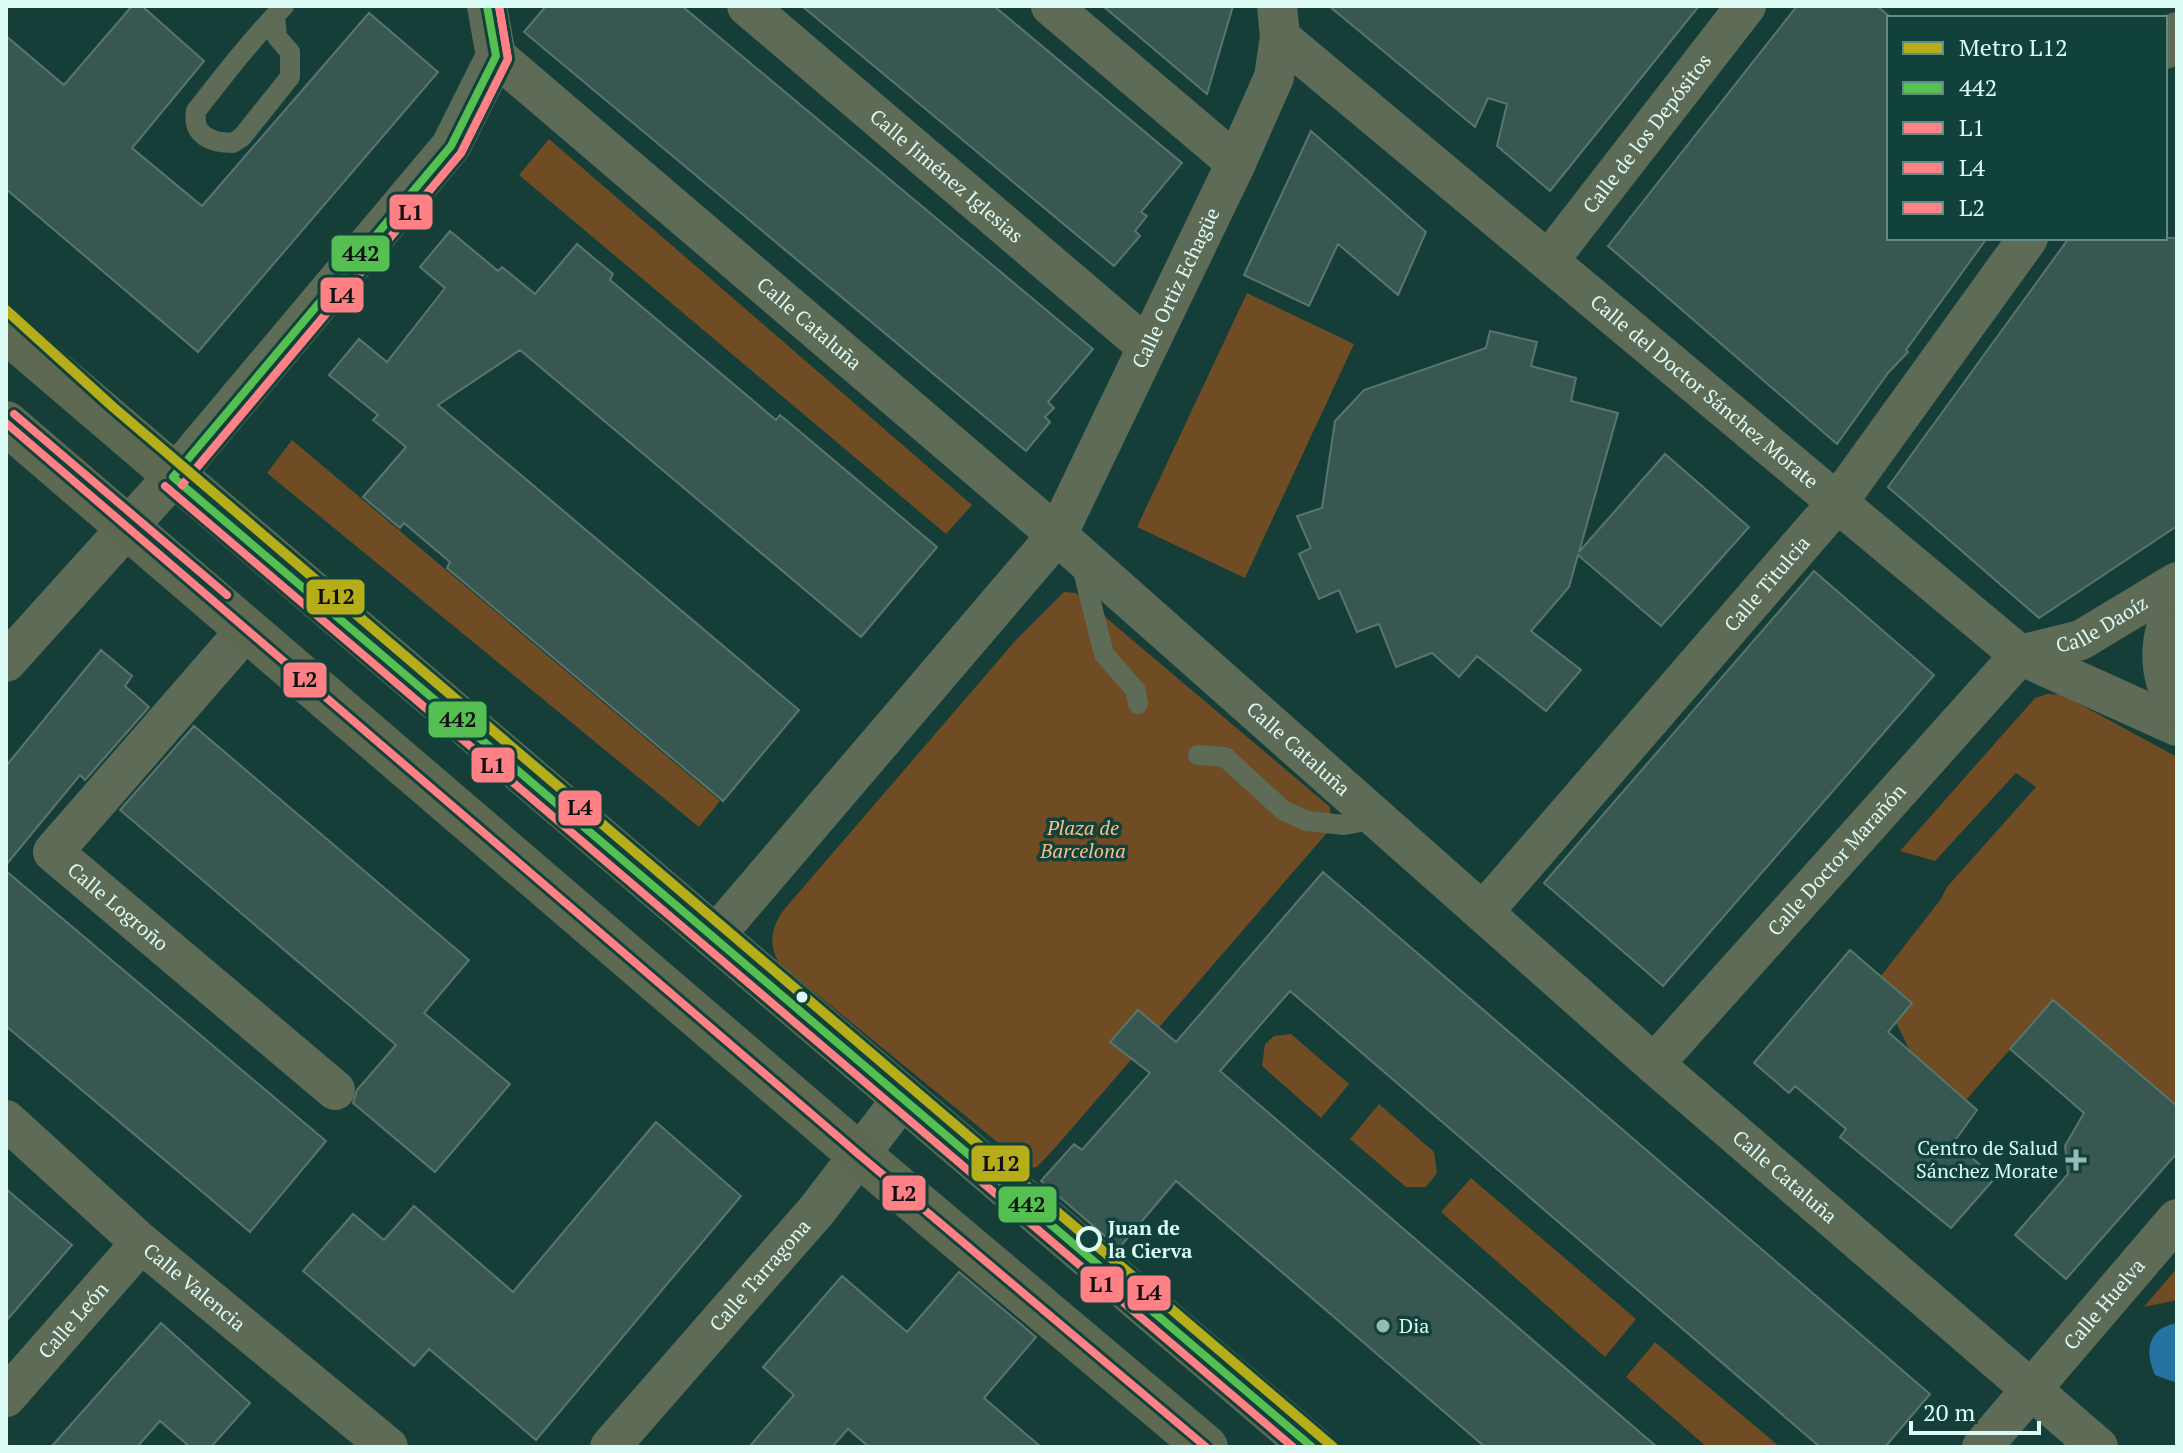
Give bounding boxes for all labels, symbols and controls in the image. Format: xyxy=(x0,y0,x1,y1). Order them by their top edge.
legend xyxy=(1887,16,2167,240)
text: Metro L12 xyxy=(1959,31,2068,63)
street label: Calle de los Depósitos xyxy=(1576,48,1717,219)
text: 442 xyxy=(1959,71,1997,103)
street label: Calle Jiménez Iglesias xyxy=(864,102,1029,249)
text: L1 xyxy=(1959,111,1985,143)
text: L4 xyxy=(1959,151,1985,183)
text: L2 xyxy=(1959,191,1985,223)
line badge: L1 xyxy=(388,193,434,231)
text: L1 xyxy=(398,197,424,226)
street label: Calle Ortiz Echagüe xyxy=(1125,203,1226,373)
line badge: 442 xyxy=(330,234,391,273)
text: 442 xyxy=(342,238,380,267)
street label: Calle Cataluña xyxy=(751,271,868,376)
line badge: L4 xyxy=(319,276,365,314)
text: L4 xyxy=(329,280,355,309)
street label: Calle del Doctor Sánchez Morate xyxy=(1585,288,1824,494)
street label: Calle Titulcia xyxy=(1718,530,1816,637)
line badge: L12 xyxy=(305,578,366,616)
text: L12 xyxy=(317,581,355,610)
street label: Calle Daoíz xyxy=(2053,589,2153,659)
line badge: L2 xyxy=(282,661,328,699)
text: L2 xyxy=(292,664,318,693)
street label: Calle Cataluña xyxy=(1241,695,1356,802)
line badge: 442 xyxy=(427,700,488,739)
text: 442 xyxy=(439,704,477,733)
line badge: L1 xyxy=(470,746,516,784)
text: L1 xyxy=(480,750,506,779)
street label: Calle Doctor Marañón xyxy=(1761,777,1912,941)
line badge: L4 xyxy=(557,789,603,827)
text: L4 xyxy=(567,792,593,821)
park label: Plaza de Barcelona xyxy=(1039,814,1126,864)
street label: Calle Logroño xyxy=(62,856,174,957)
unlabelled marker xyxy=(794,989,810,1005)
street label: Calle Cataluña xyxy=(1727,1124,1843,1229)
place label: Centro de Salud Sánchez Morate xyxy=(1916,1134,2058,1184)
line badge: L12 xyxy=(970,1144,1031,1183)
text: L12 xyxy=(982,1148,1020,1177)
marker: Centro de Salud Sánchez Morate xyxy=(2065,1149,2087,1171)
line badge: L2 xyxy=(881,1174,927,1212)
text: L2 xyxy=(891,1178,917,1207)
line badge: 442 xyxy=(997,1185,1058,1224)
text: 442 xyxy=(1008,1189,1046,1218)
street label: Calle Tarragona xyxy=(703,1213,816,1337)
place label: Juan de la Cierva xyxy=(1108,1214,1192,1264)
marker: Juan de la Cierva xyxy=(1077,1227,1101,1251)
street label: Calle Valencia xyxy=(138,1237,252,1337)
street label: Calle Huelva xyxy=(2057,1252,2151,1355)
line badge: L1 xyxy=(1079,1265,1125,1304)
text: L1 xyxy=(1089,1269,1115,1298)
line badge: L4 xyxy=(1126,1274,1172,1312)
street label: Calle León xyxy=(32,1276,114,1364)
text: L4 xyxy=(1136,1277,1162,1306)
place label: Dia xyxy=(1399,1312,1429,1339)
marker: Dia xyxy=(1374,1317,1392,1335)
scale bar xyxy=(1911,1385,2039,1435)
text: 20 m xyxy=(1923,1396,1975,1428)

